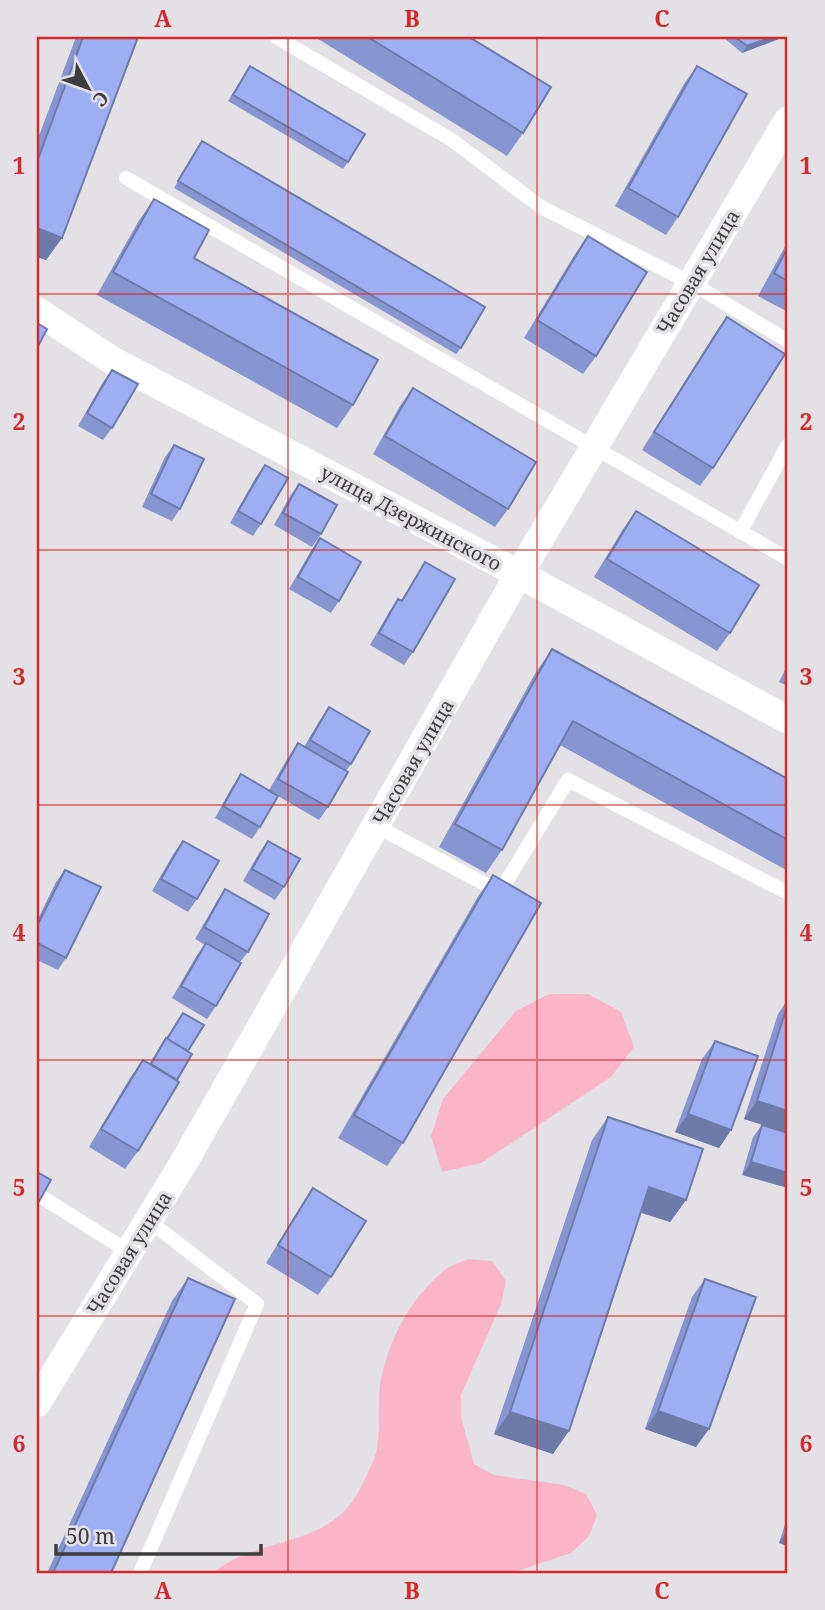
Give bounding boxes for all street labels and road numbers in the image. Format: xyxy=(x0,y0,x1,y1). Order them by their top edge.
street label: Часовая улица xyxy=(650,205,746,339)
street label: улица Дзержинского xyxy=(316,459,506,577)
street label: Часовая улица xyxy=(366,694,460,830)
street label: Часовая улица xyxy=(81,1186,177,1320)

